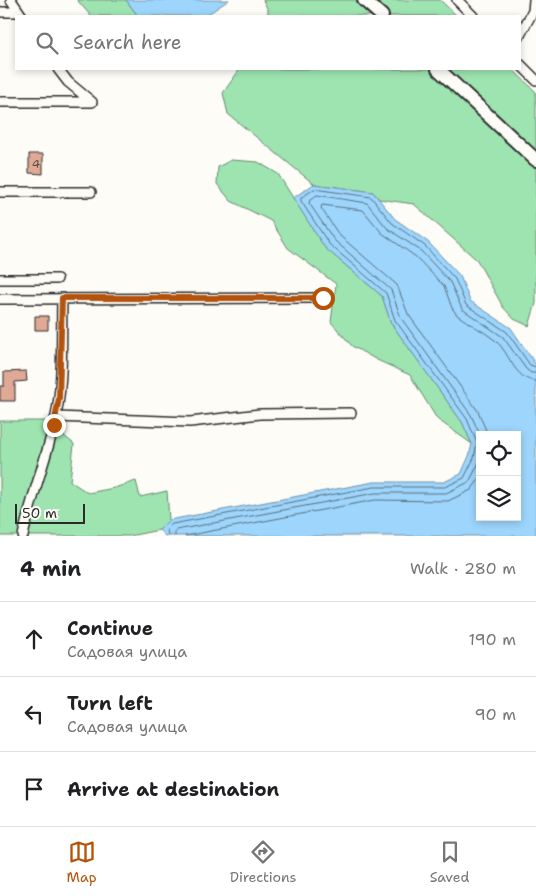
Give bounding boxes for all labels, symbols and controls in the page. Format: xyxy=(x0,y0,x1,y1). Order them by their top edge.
search box xyxy=(15,15,521,70)
icon: search xyxy=(33,29,61,57)
text: Search here xyxy=(73,30,182,55)
house number: 4 xyxy=(32,156,40,172)
route start xyxy=(312,287,335,310)
route end xyxy=(43,414,66,437)
map controls xyxy=(476,431,521,521)
button: locate xyxy=(476,431,521,476)
button: layers xyxy=(476,476,521,521)
scale bar xyxy=(15,501,85,524)
text: 50 m xyxy=(22,504,57,522)
text: 4 min xyxy=(20,555,81,583)
text: Walk · 280 m xyxy=(410,558,516,579)
text: Continue xyxy=(67,616,153,641)
icon: ahead xyxy=(20,625,48,653)
text: 190 m xyxy=(469,629,516,650)
text: Садовая улица xyxy=(67,641,187,662)
text: Turn left xyxy=(67,691,153,716)
icon: left xyxy=(20,700,48,728)
text: 90 m xyxy=(475,704,516,725)
text: Садовая улица xyxy=(67,716,187,737)
icon: arrive xyxy=(20,775,48,803)
text: Arrive at destination xyxy=(67,777,279,802)
tab: Map xyxy=(67,838,97,886)
tab: Directions xyxy=(230,838,296,886)
tab: Saved xyxy=(430,838,469,886)

